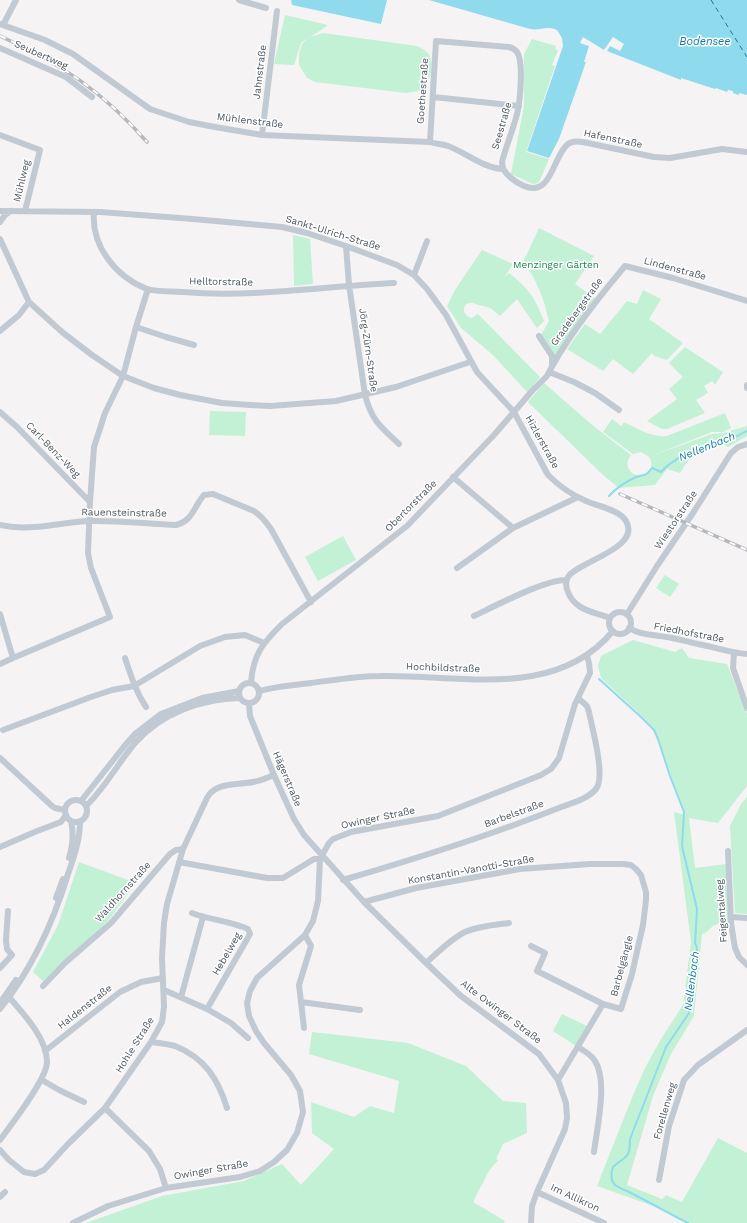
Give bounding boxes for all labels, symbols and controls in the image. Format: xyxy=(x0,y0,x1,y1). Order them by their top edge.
water label: Bodensee xyxy=(679,35,731,49)
street label: Seubertweg xyxy=(12,38,70,72)
street label: Jahnstraße xyxy=(251,44,269,100)
street label: Goethestraße xyxy=(415,58,431,124)
street label: Seestraße xyxy=(489,101,515,151)
street label: Mühlenstraße xyxy=(216,111,284,131)
street label: Hafenstraße xyxy=(583,127,643,151)
street label: Mühlweg xyxy=(11,159,33,203)
street label: Sankt-Ulrich-Straße xyxy=(284,213,382,253)
street label: Lindenstraße xyxy=(643,255,707,283)
park label: Menzinger Gärten xyxy=(513,259,599,271)
street label: Helltorstraße xyxy=(189,275,253,289)
street label: Gradebergstraße xyxy=(548,276,606,348)
street label: Jörg-Zürn-Straße xyxy=(356,307,380,393)
street label: Hizlerstraße xyxy=(522,413,562,471)
street label: Carl-Benz-Weg xyxy=(23,420,83,480)
water label: Nellenbach xyxy=(677,430,737,464)
street label: Obertorstraße xyxy=(383,478,439,534)
street label: Wiestorstraße xyxy=(652,488,700,552)
street label: Rauensteinstraße xyxy=(81,506,167,520)
street label: Friedhofstraße xyxy=(653,620,725,646)
street label: Hochbildstraße xyxy=(406,661,480,675)
street label: Hägerstraße xyxy=(270,750,304,808)
street label: Barbelstraße xyxy=(483,798,545,830)
street label: Owinger Straße xyxy=(340,804,416,832)
street label: Konstantin-Vanotti-Straße xyxy=(407,853,535,887)
street label: Waldhornstraße xyxy=(93,859,153,925)
street label: Feigentalweg xyxy=(714,879,730,943)
street label: Hebelweg xyxy=(210,931,244,977)
street label: Barbelgängle xyxy=(608,934,636,998)
water label: Nellenbach xyxy=(682,951,702,1011)
street label: Alte Owinger Straße xyxy=(458,978,544,1046)
street label: Haldenstraße xyxy=(56,982,114,1032)
street label: Hohle Straße xyxy=(113,1015,157,1075)
street label: Forellenweg xyxy=(651,1081,679,1141)
street label: Owinger Straße xyxy=(173,1158,249,1182)
street label: Im Allikron xyxy=(548,1181,602,1215)

